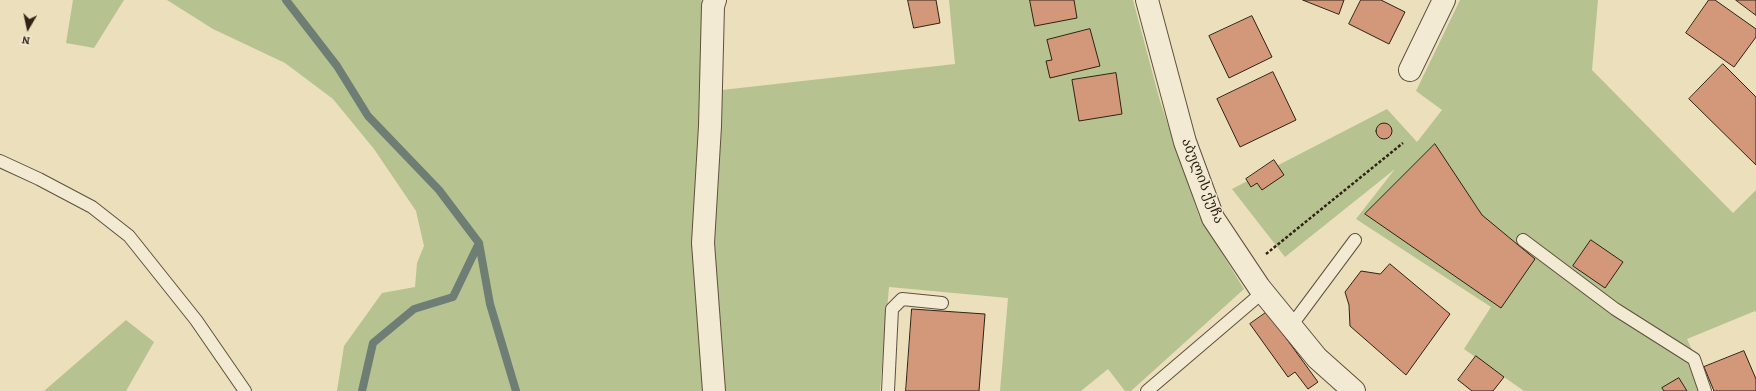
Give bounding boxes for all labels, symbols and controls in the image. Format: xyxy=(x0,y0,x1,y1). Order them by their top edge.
north arrow xyxy=(8,8,48,48)
text: N xyxy=(21,32,31,48)
street label: აბულის ქუჩა xyxy=(1177,136,1227,226)

